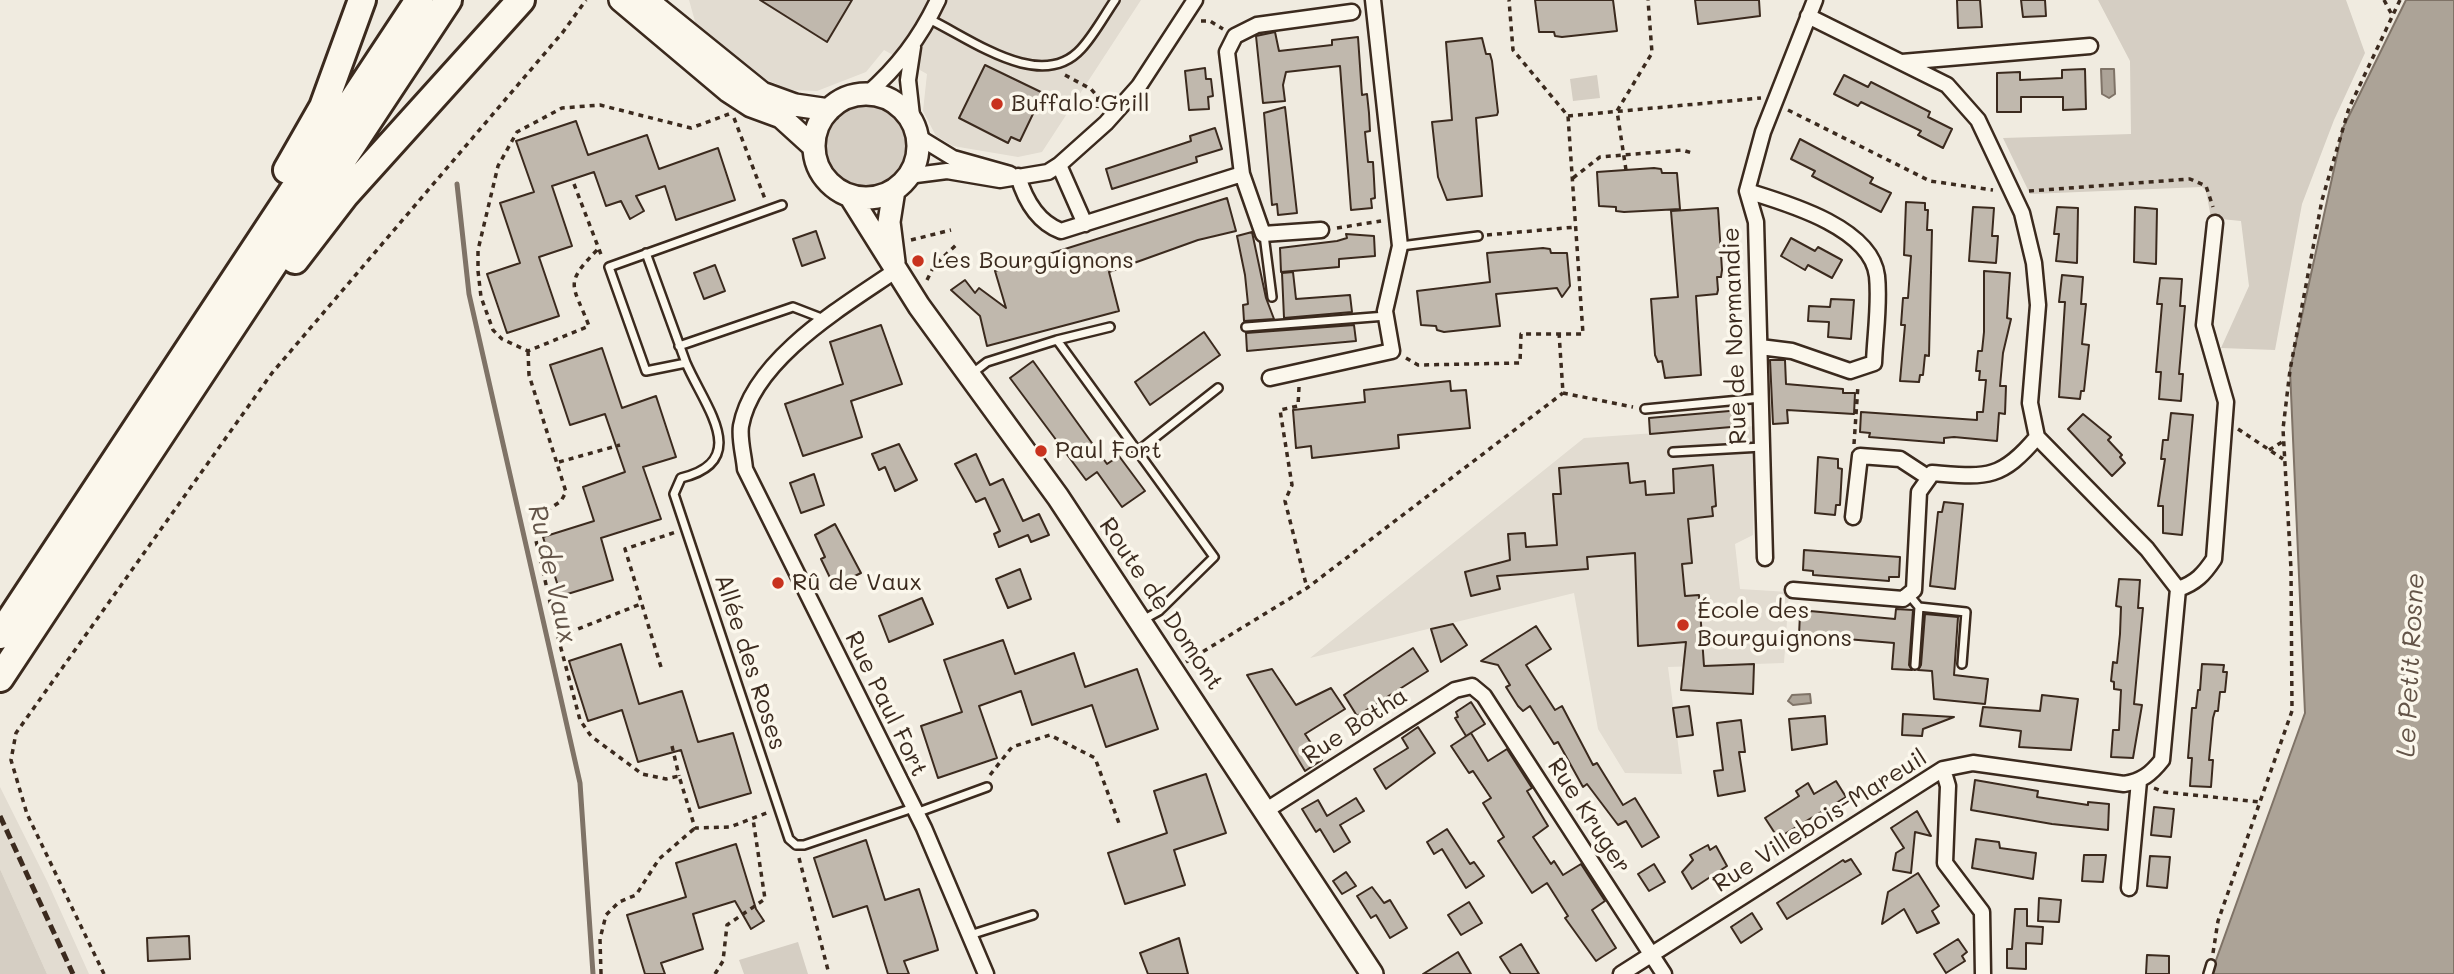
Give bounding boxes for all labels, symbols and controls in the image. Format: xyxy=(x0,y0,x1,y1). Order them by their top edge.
place label: Buffalo Grill xyxy=(1011,90,1150,118)
marker: Buffalo Grill xyxy=(989,96,1005,112)
street label: Rue de Normandie xyxy=(1717,227,1753,445)
place label: Les Bourguignons xyxy=(932,247,1134,275)
marker: Les Bourguignons xyxy=(910,253,926,269)
place label: Paul Fort xyxy=(1055,437,1162,465)
marker: Paul Fort xyxy=(1033,443,1049,459)
water label: Ru de Vaux xyxy=(521,502,583,646)
street label: Route de Domont xyxy=(1093,512,1229,696)
place label: Rû de Vaux xyxy=(792,569,922,597)
street label: Allée des Roses xyxy=(708,570,792,754)
water label: Le Petit Rosne xyxy=(2391,572,2431,758)
marker: Rû de Vaux xyxy=(770,575,786,591)
place label: École des Bourguignons xyxy=(1697,597,1852,653)
marker: École des Bourguignons xyxy=(1675,617,1691,633)
street label: Rue Paul Fort xyxy=(838,627,934,781)
street label: Rue Botha xyxy=(1297,681,1413,771)
street label: Rue Villebois-Mareuil xyxy=(1708,743,1932,899)
street label: Rue Kruger xyxy=(1541,753,1637,879)

